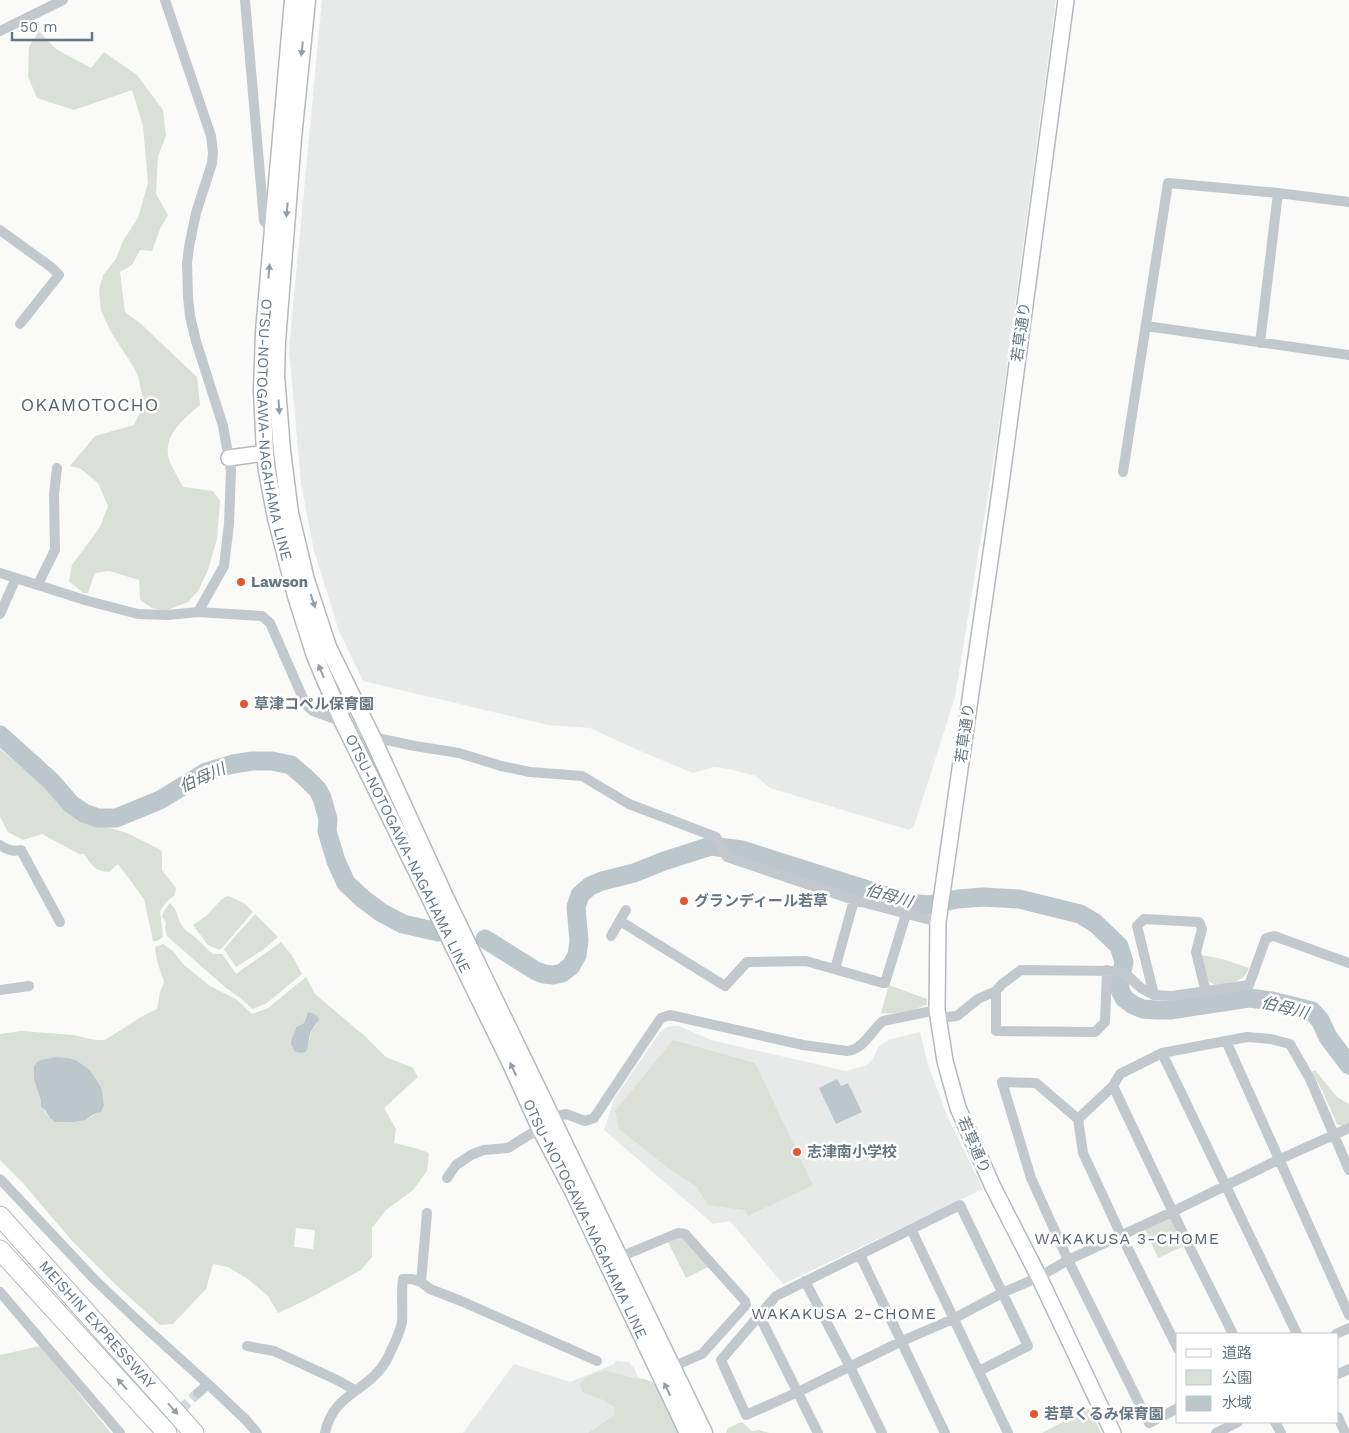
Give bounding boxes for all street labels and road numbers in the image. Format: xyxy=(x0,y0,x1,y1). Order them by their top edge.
street label: OTSU-NOTOGAWA-NAGAHAMA LINE xyxy=(253,298,296,563)
street label: 若草通り xyxy=(1008,301,1034,363)
street label: 若草通り xyxy=(952,702,978,764)
street label: OTSU-NOTOGAWA-NAGAHAMA LINE xyxy=(341,731,474,976)
street label: OTSU-NOTOGAWA-NAGAHAMA LINE xyxy=(519,1096,651,1341)
street label: 若草通り xyxy=(954,1114,994,1176)
street label: MEISHIN EXPRESSWAY xyxy=(35,1257,160,1393)

